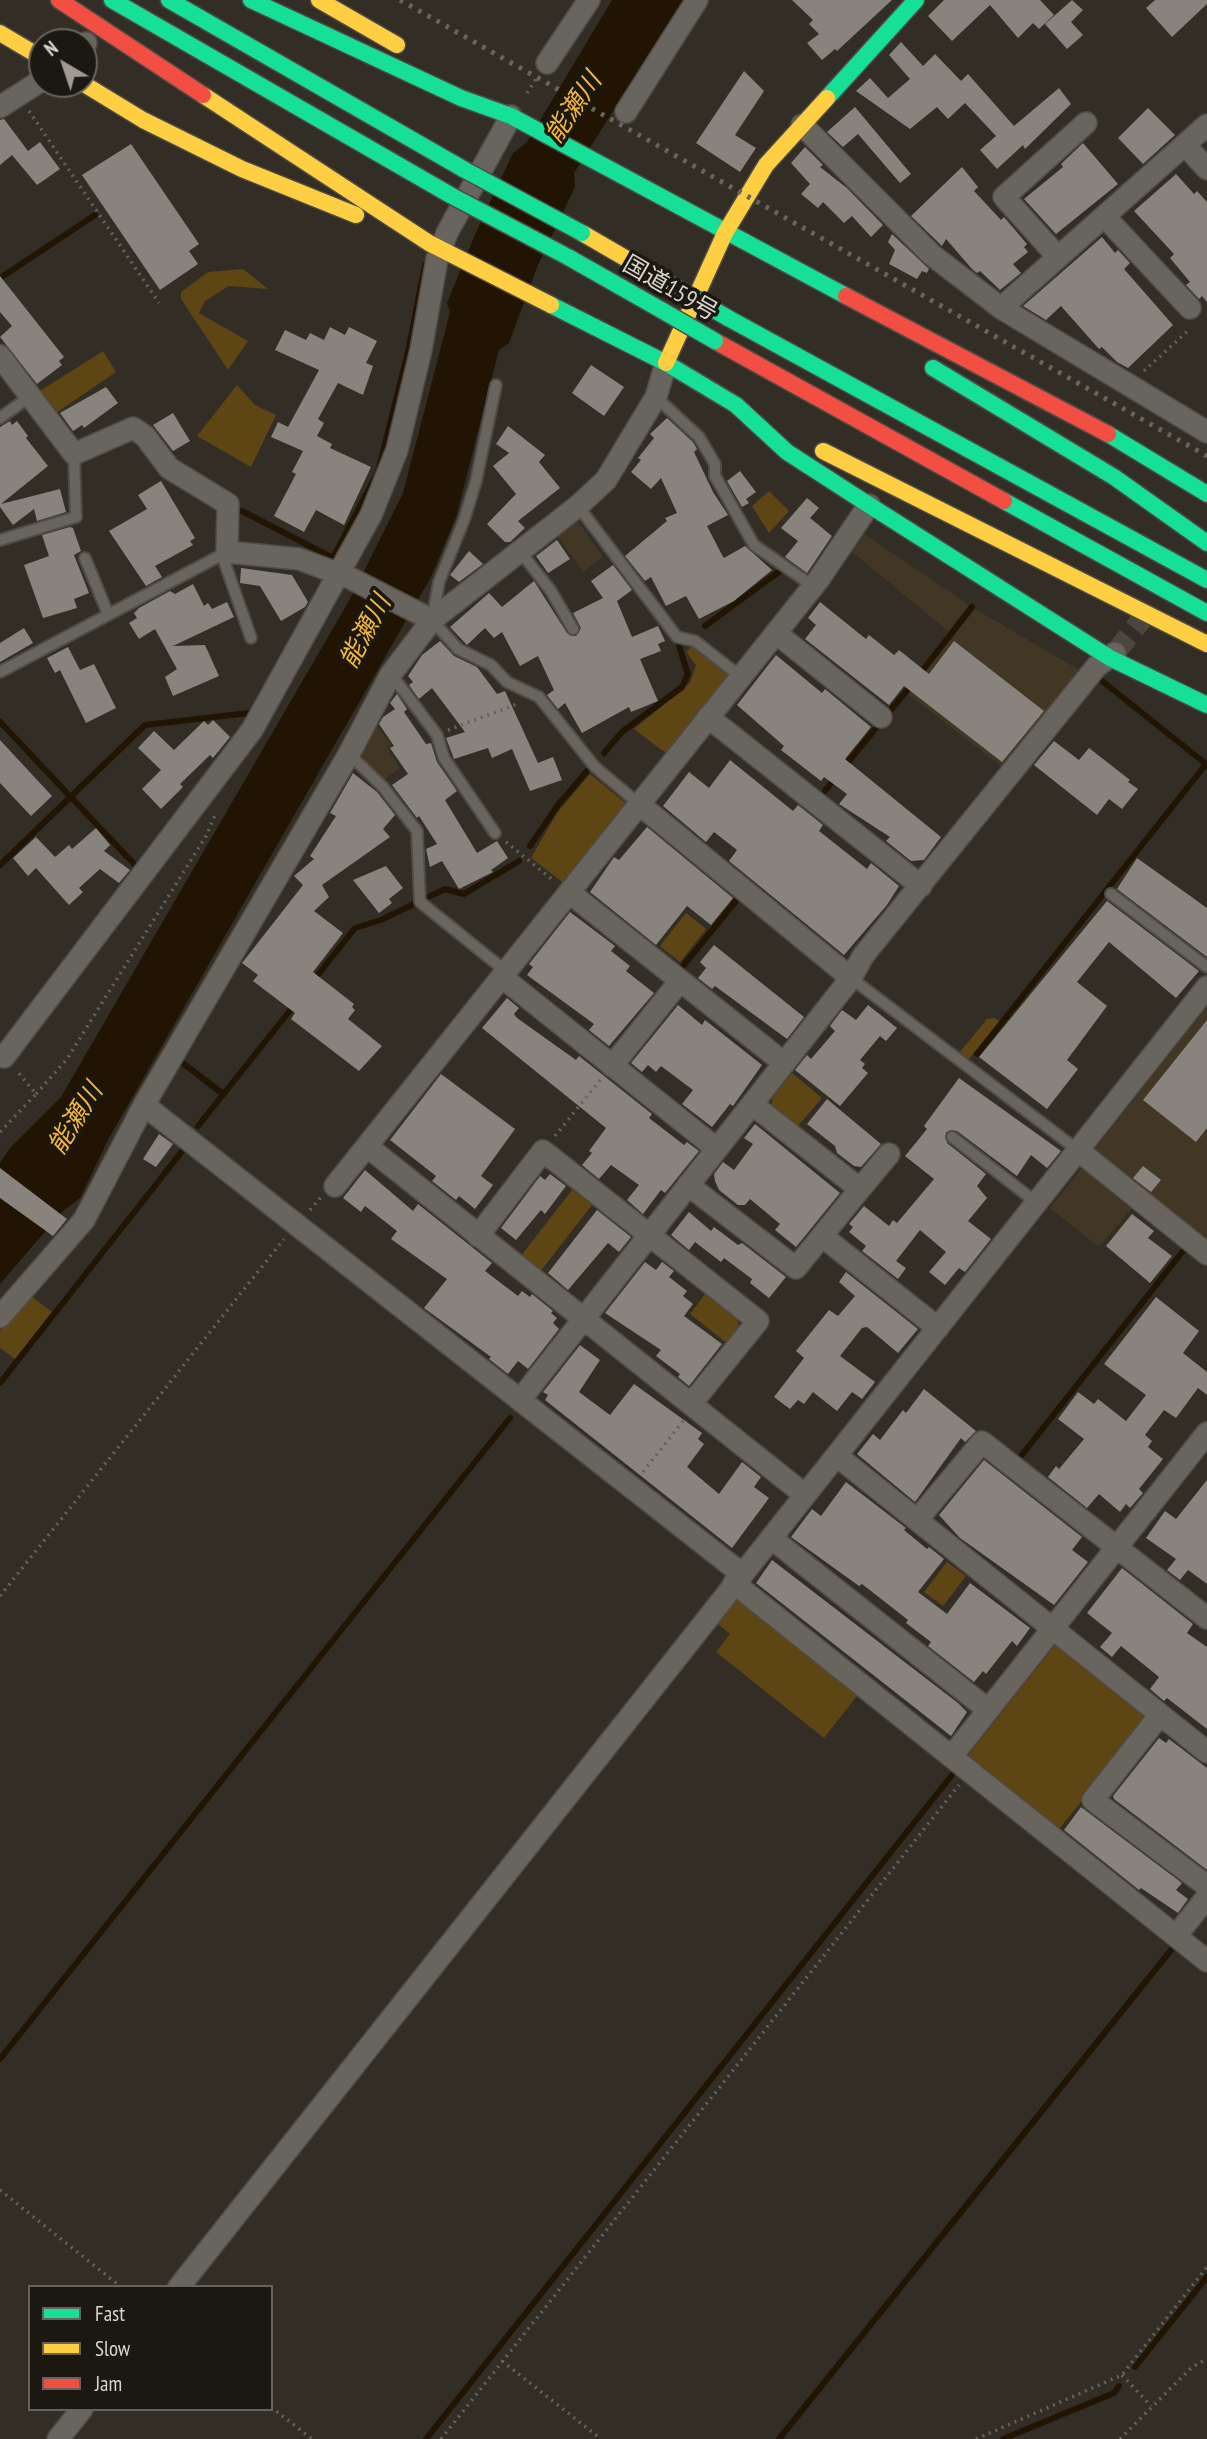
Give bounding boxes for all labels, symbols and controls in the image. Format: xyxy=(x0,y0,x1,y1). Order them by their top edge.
north arrow xyxy=(28,28,98,98)
text: N xyxy=(39,36,63,61)
water label: 能瀬川 xyxy=(539,67,609,149)
street label: 国道159号 xyxy=(618,250,722,328)
water label: 能瀬川 xyxy=(334,590,398,674)
water label: 能瀬川 xyxy=(42,1078,110,1160)
legend xyxy=(28,2285,273,2411)
text: Fast xyxy=(95,2300,125,2327)
text: Slow xyxy=(95,2335,130,2362)
text: Jam xyxy=(95,2370,122,2397)

